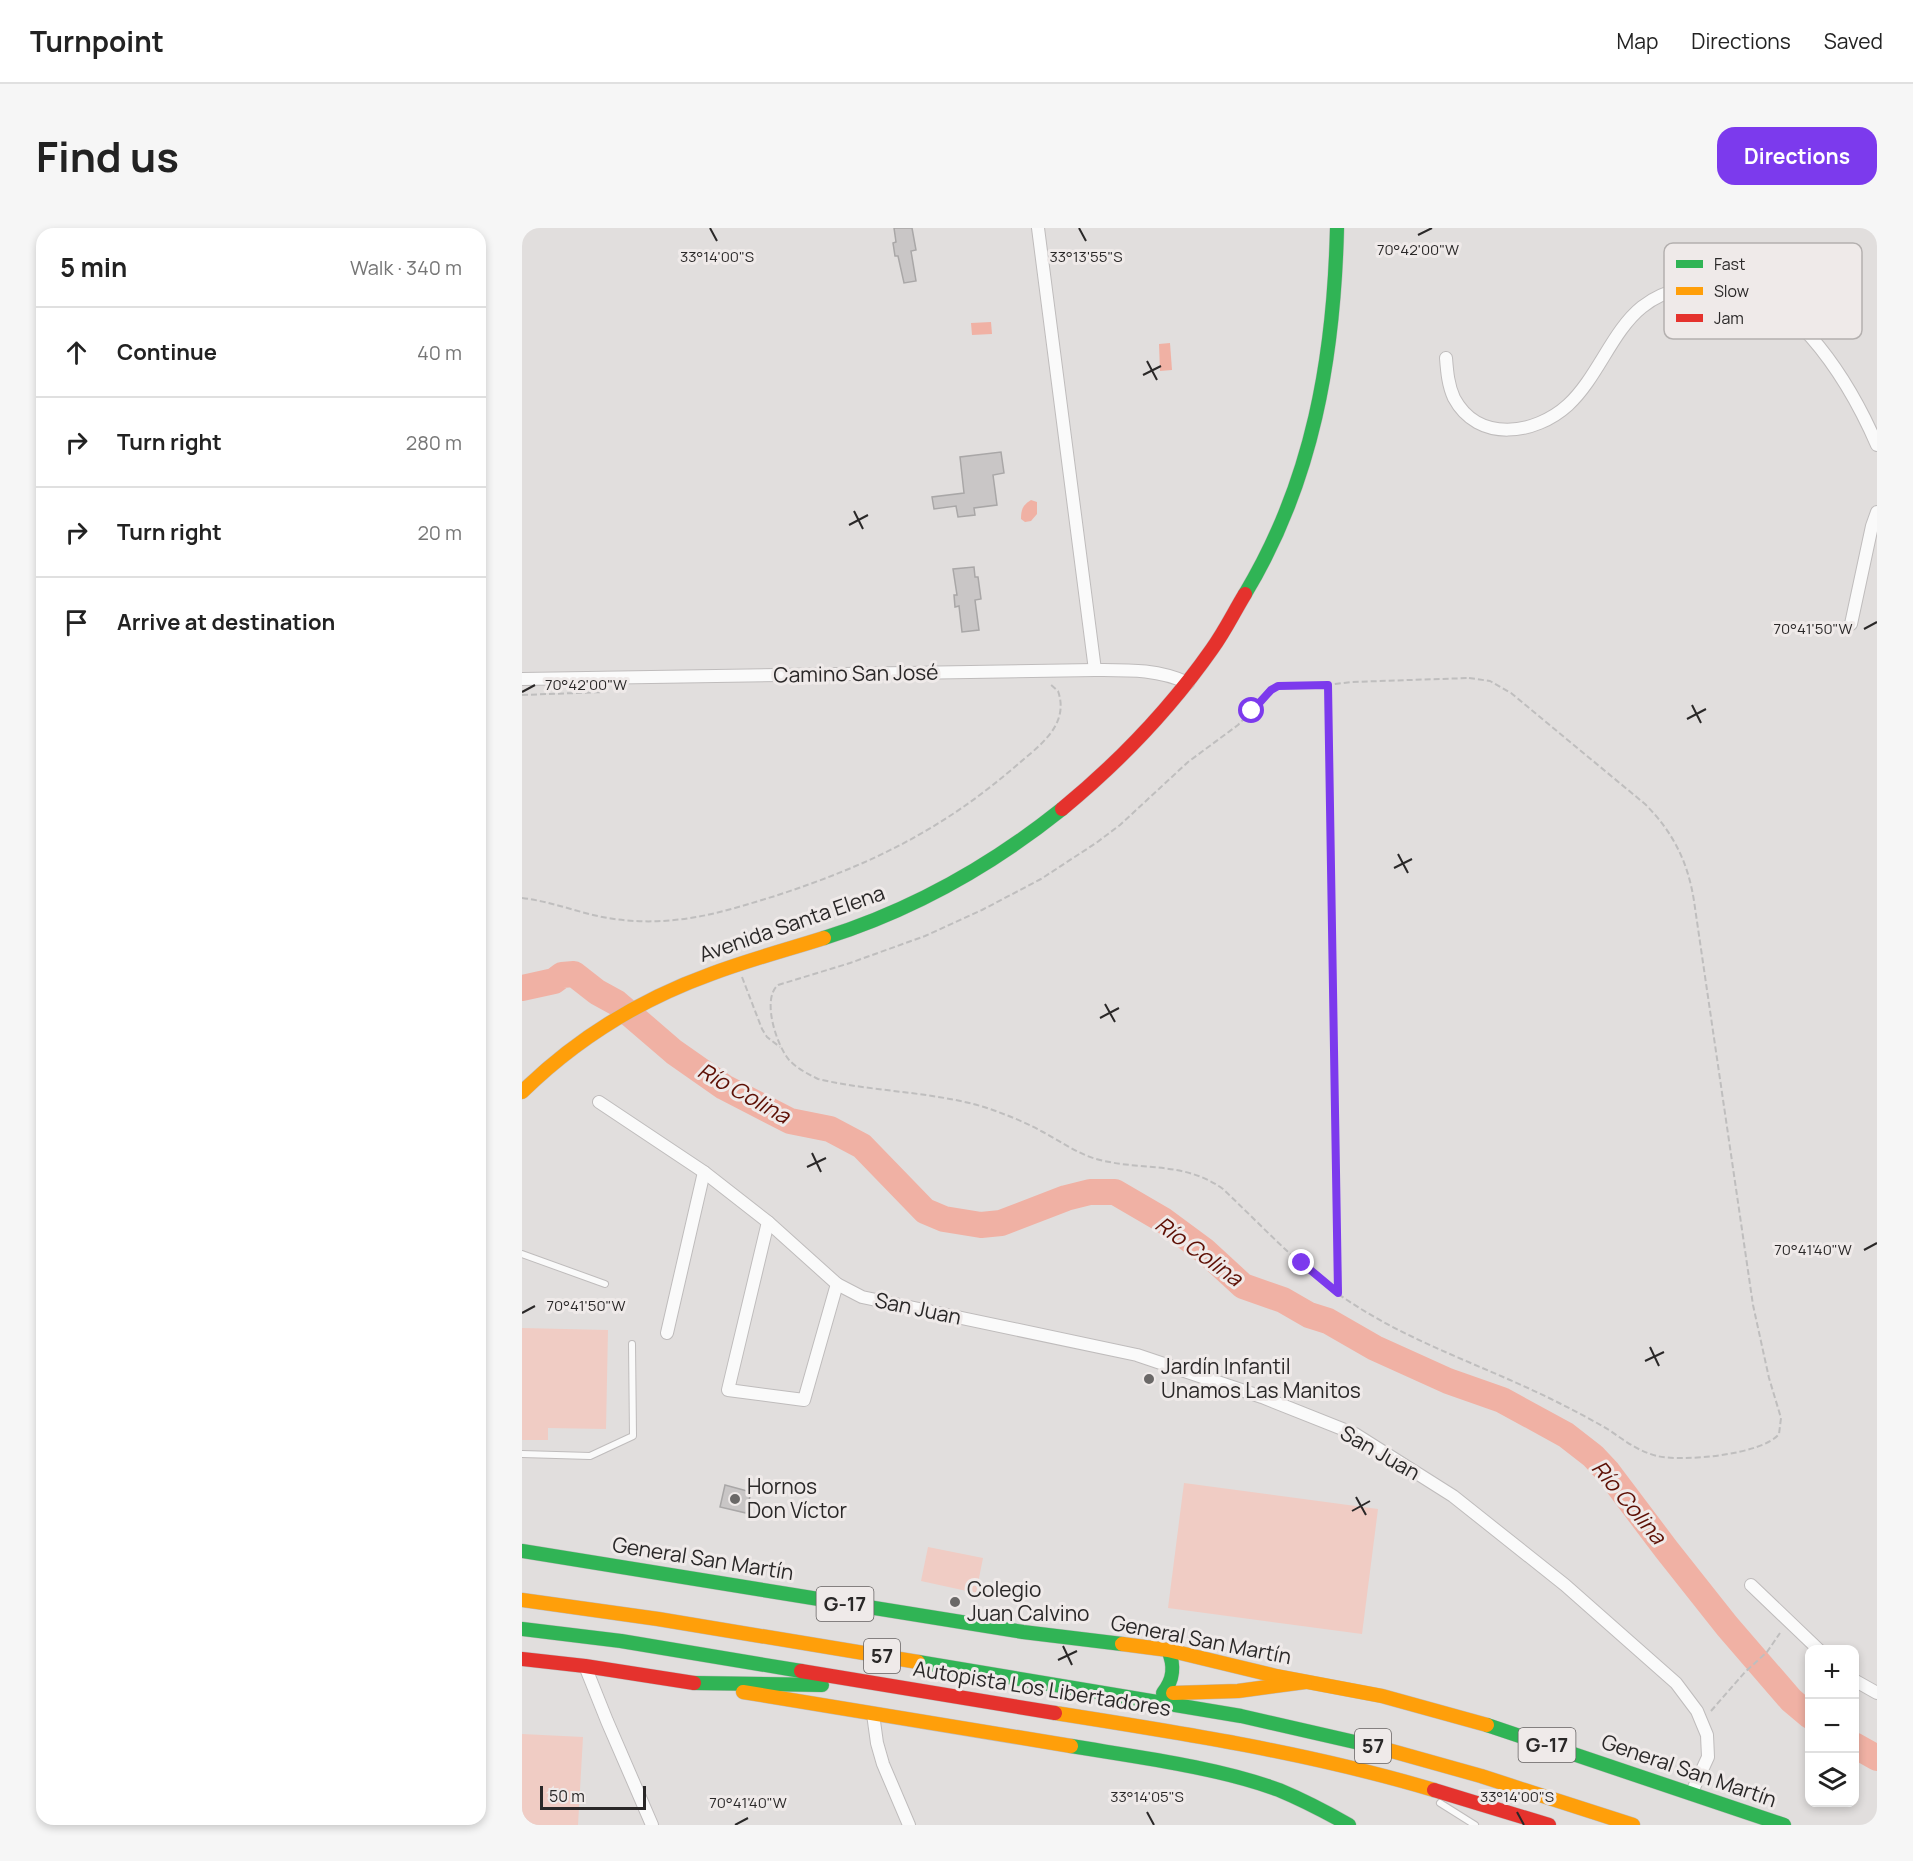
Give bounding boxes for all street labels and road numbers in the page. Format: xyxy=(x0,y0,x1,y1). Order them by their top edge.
street label: Camino San José xyxy=(773,658,939,688)
street label: Avenida Santa Elena xyxy=(695,878,888,968)
street label: San Juan xyxy=(872,1285,964,1331)
street label: San Juan xyxy=(1336,1418,1425,1486)
street label: General San Martín xyxy=(610,1530,796,1586)
road number: G-17 xyxy=(816,1587,874,1621)
street label: General San Martín xyxy=(1109,1608,1294,1670)
road number: 57 xyxy=(864,1639,900,1673)
street label: Autopista Los Libertadores xyxy=(911,1654,1173,1722)
street label: General San Martín xyxy=(1598,1727,1781,1813)
road number: G-17 xyxy=(1518,1728,1576,1762)
road number: 57 xyxy=(1355,1729,1391,1763)

